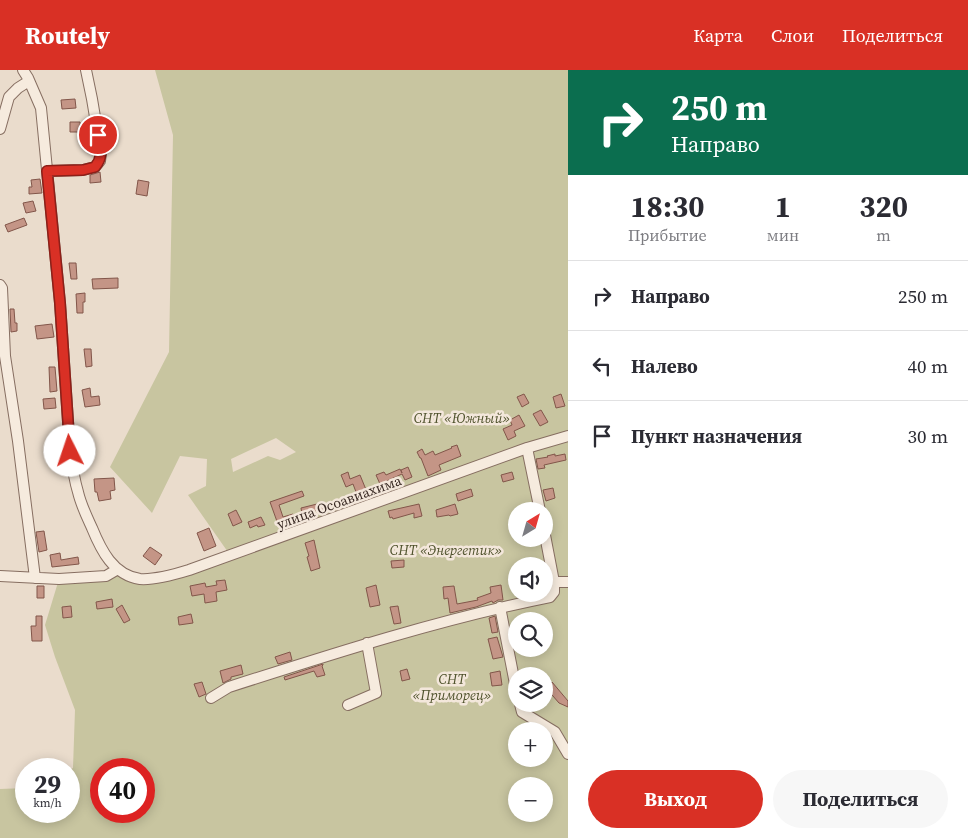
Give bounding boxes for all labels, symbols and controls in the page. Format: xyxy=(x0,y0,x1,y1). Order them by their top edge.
text: Routely xyxy=(25,19,110,52)
text: Карта xyxy=(693,23,743,48)
text: Слои xyxy=(771,23,814,48)
text: Поделиться xyxy=(842,23,943,48)
text: 250 m xyxy=(671,84,767,132)
icon: right xyxy=(588,90,653,155)
pin xyxy=(77,114,119,156)
icon: arrive xyxy=(84,121,112,149)
text: Направо xyxy=(671,129,760,159)
text: 18:30 xyxy=(630,186,704,227)
text: 1 xyxy=(775,186,791,227)
text: 320 xyxy=(859,186,908,227)
text: Прибытие xyxy=(628,224,707,246)
text: мин xyxy=(767,224,799,246)
text: m xyxy=(876,224,891,246)
icon: right xyxy=(588,282,616,310)
text: Направо xyxy=(631,283,710,309)
text: 250 m xyxy=(898,283,948,309)
icon: left xyxy=(588,352,616,380)
text: Налево xyxy=(631,353,698,379)
text: 40 m xyxy=(907,353,948,379)
park label: СНТ «Южный» xyxy=(414,408,510,428)
icon: arrive xyxy=(588,422,616,450)
text: Пункт назначения xyxy=(631,423,802,449)
text: 30 m xyxy=(907,423,948,449)
position arrow xyxy=(43,424,95,476)
street label: улица Осоавиахима xyxy=(274,470,405,534)
north arrow xyxy=(508,502,552,548)
map controls xyxy=(508,502,553,822)
park label: СНТ «Энергетик» xyxy=(390,540,502,560)
button: sound xyxy=(508,557,553,602)
button: search xyxy=(508,612,553,657)
button: layers xyxy=(508,667,553,712)
park label: СНТ «Приморец» xyxy=(413,669,491,705)
button: + xyxy=(508,722,553,767)
speed limit sign: 40 xyxy=(90,758,155,823)
text: 29 xyxy=(34,767,61,801)
button: Выход xyxy=(588,770,763,828)
button: Поделиться xyxy=(773,770,948,828)
button: − xyxy=(508,777,553,822)
text: km/h xyxy=(33,795,62,811)

